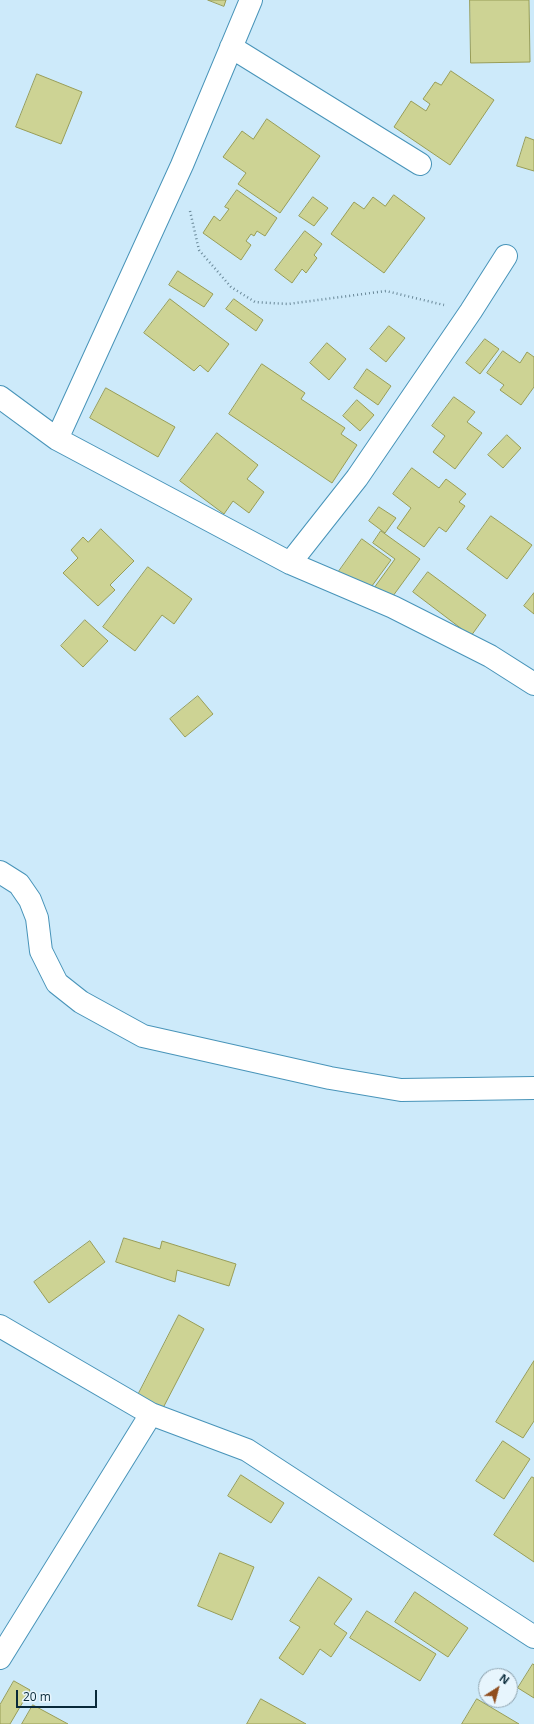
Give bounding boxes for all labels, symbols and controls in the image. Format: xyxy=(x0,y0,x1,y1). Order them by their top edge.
north arrow xyxy=(478,1668,518,1708)
text: N xyxy=(497,1670,513,1687)
scale bar xyxy=(18,1682,99,1708)
text: 20 m xyxy=(23,1688,51,1705)

